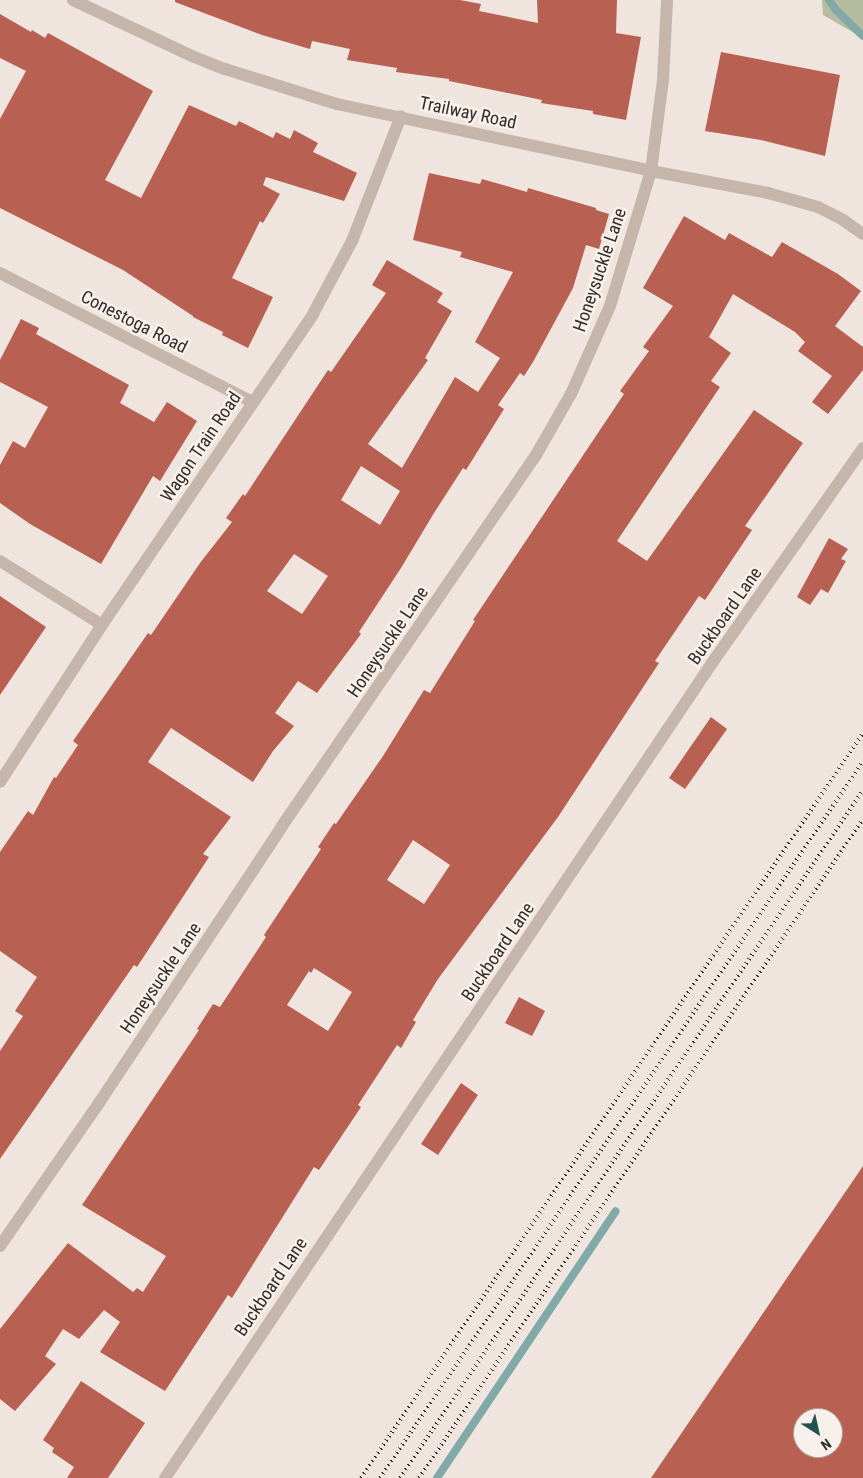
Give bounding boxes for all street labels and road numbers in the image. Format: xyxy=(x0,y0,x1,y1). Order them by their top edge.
street label: Trailway Road xyxy=(417,92,519,134)
street label: Honeysuckle Lane xyxy=(569,205,631,335)
street label: Conestoga Road xyxy=(77,286,191,358)
street label: Wagon Train Road xyxy=(156,388,246,506)
street label: Buckboard Lane xyxy=(683,563,767,669)
street label: Honeysuckle Lane xyxy=(343,582,433,702)
street label: Buckboard Lane xyxy=(457,899,539,1005)
street label: Honeysuckle Lane xyxy=(116,918,206,1038)
street label: Buckboard Lane xyxy=(230,1234,312,1340)

